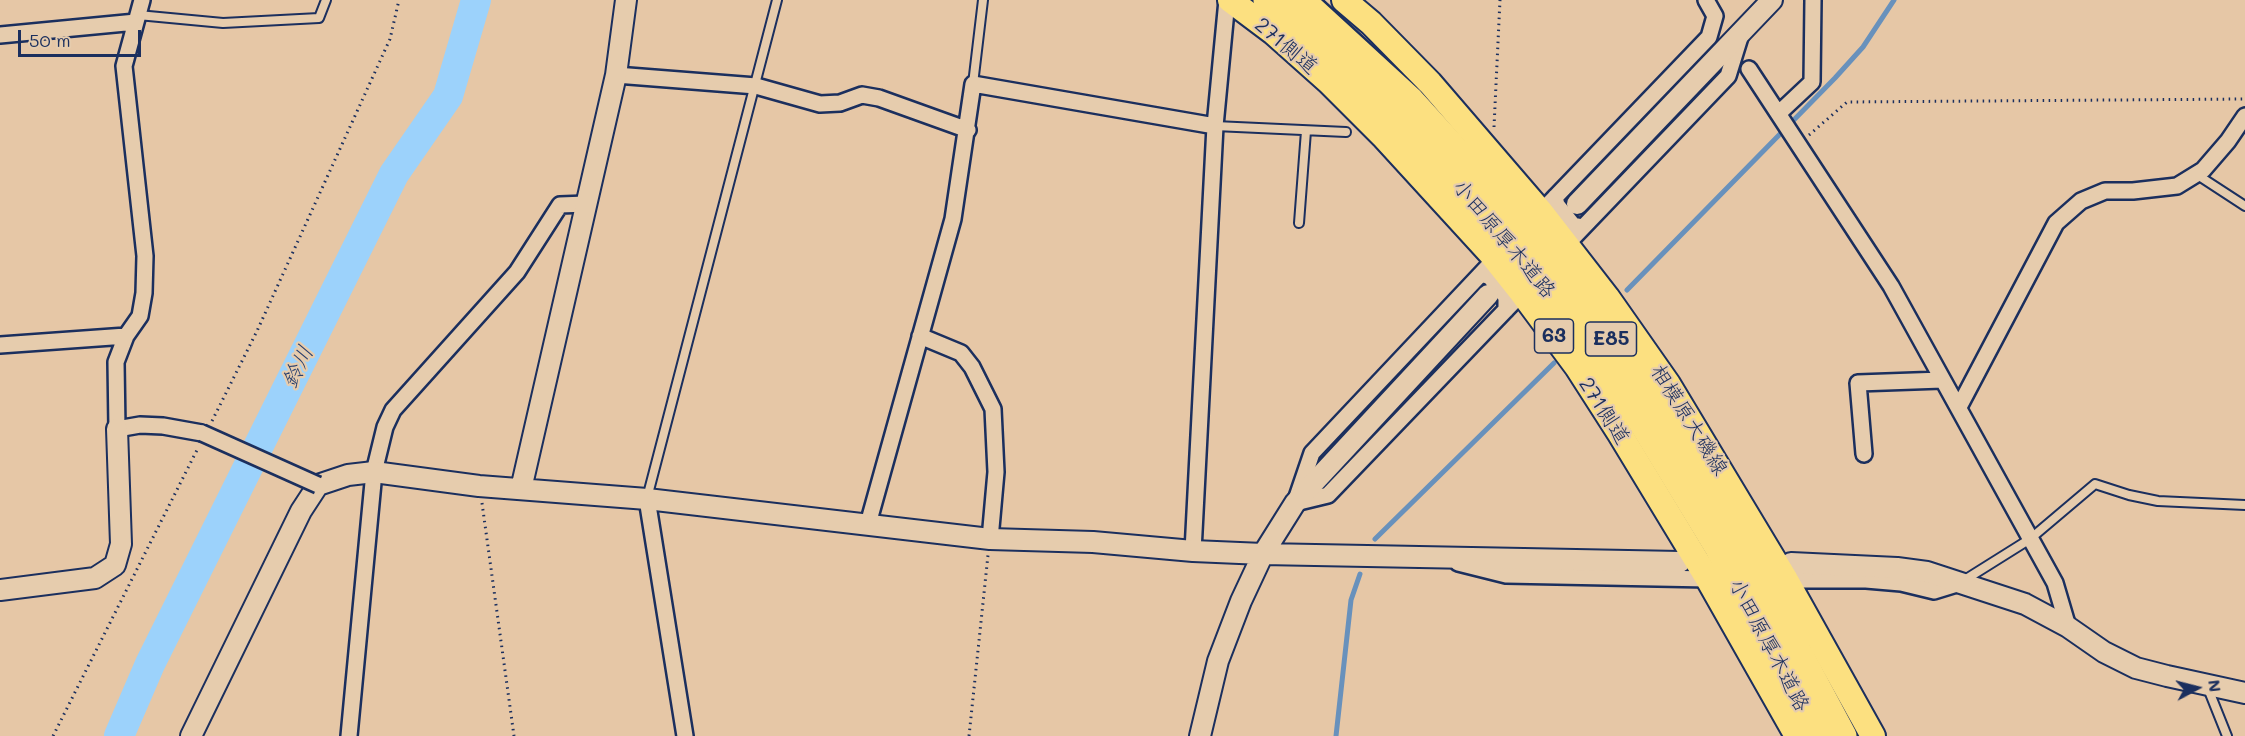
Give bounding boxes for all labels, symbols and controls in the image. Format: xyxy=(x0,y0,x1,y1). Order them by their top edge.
street label: 271側道 xyxy=(1249,12,1323,80)
scale bar xyxy=(21,18,144,56)
text: 50 m xyxy=(29,28,71,52)
street label: 小田原厚木道路 xyxy=(1447,175,1561,303)
road number: 63 xyxy=(1534,319,1574,353)
road number: E85 xyxy=(1586,322,1636,356)
water label: 鈴川 xyxy=(276,341,320,393)
street label: 相模原大磯線 xyxy=(1645,360,1733,480)
street label: 271側道 xyxy=(1573,373,1635,449)
street label: 小田原厚木道路 xyxy=(1723,574,1815,716)
north arrow xyxy=(2167,658,2227,718)
text: N xyxy=(2204,678,2227,693)

